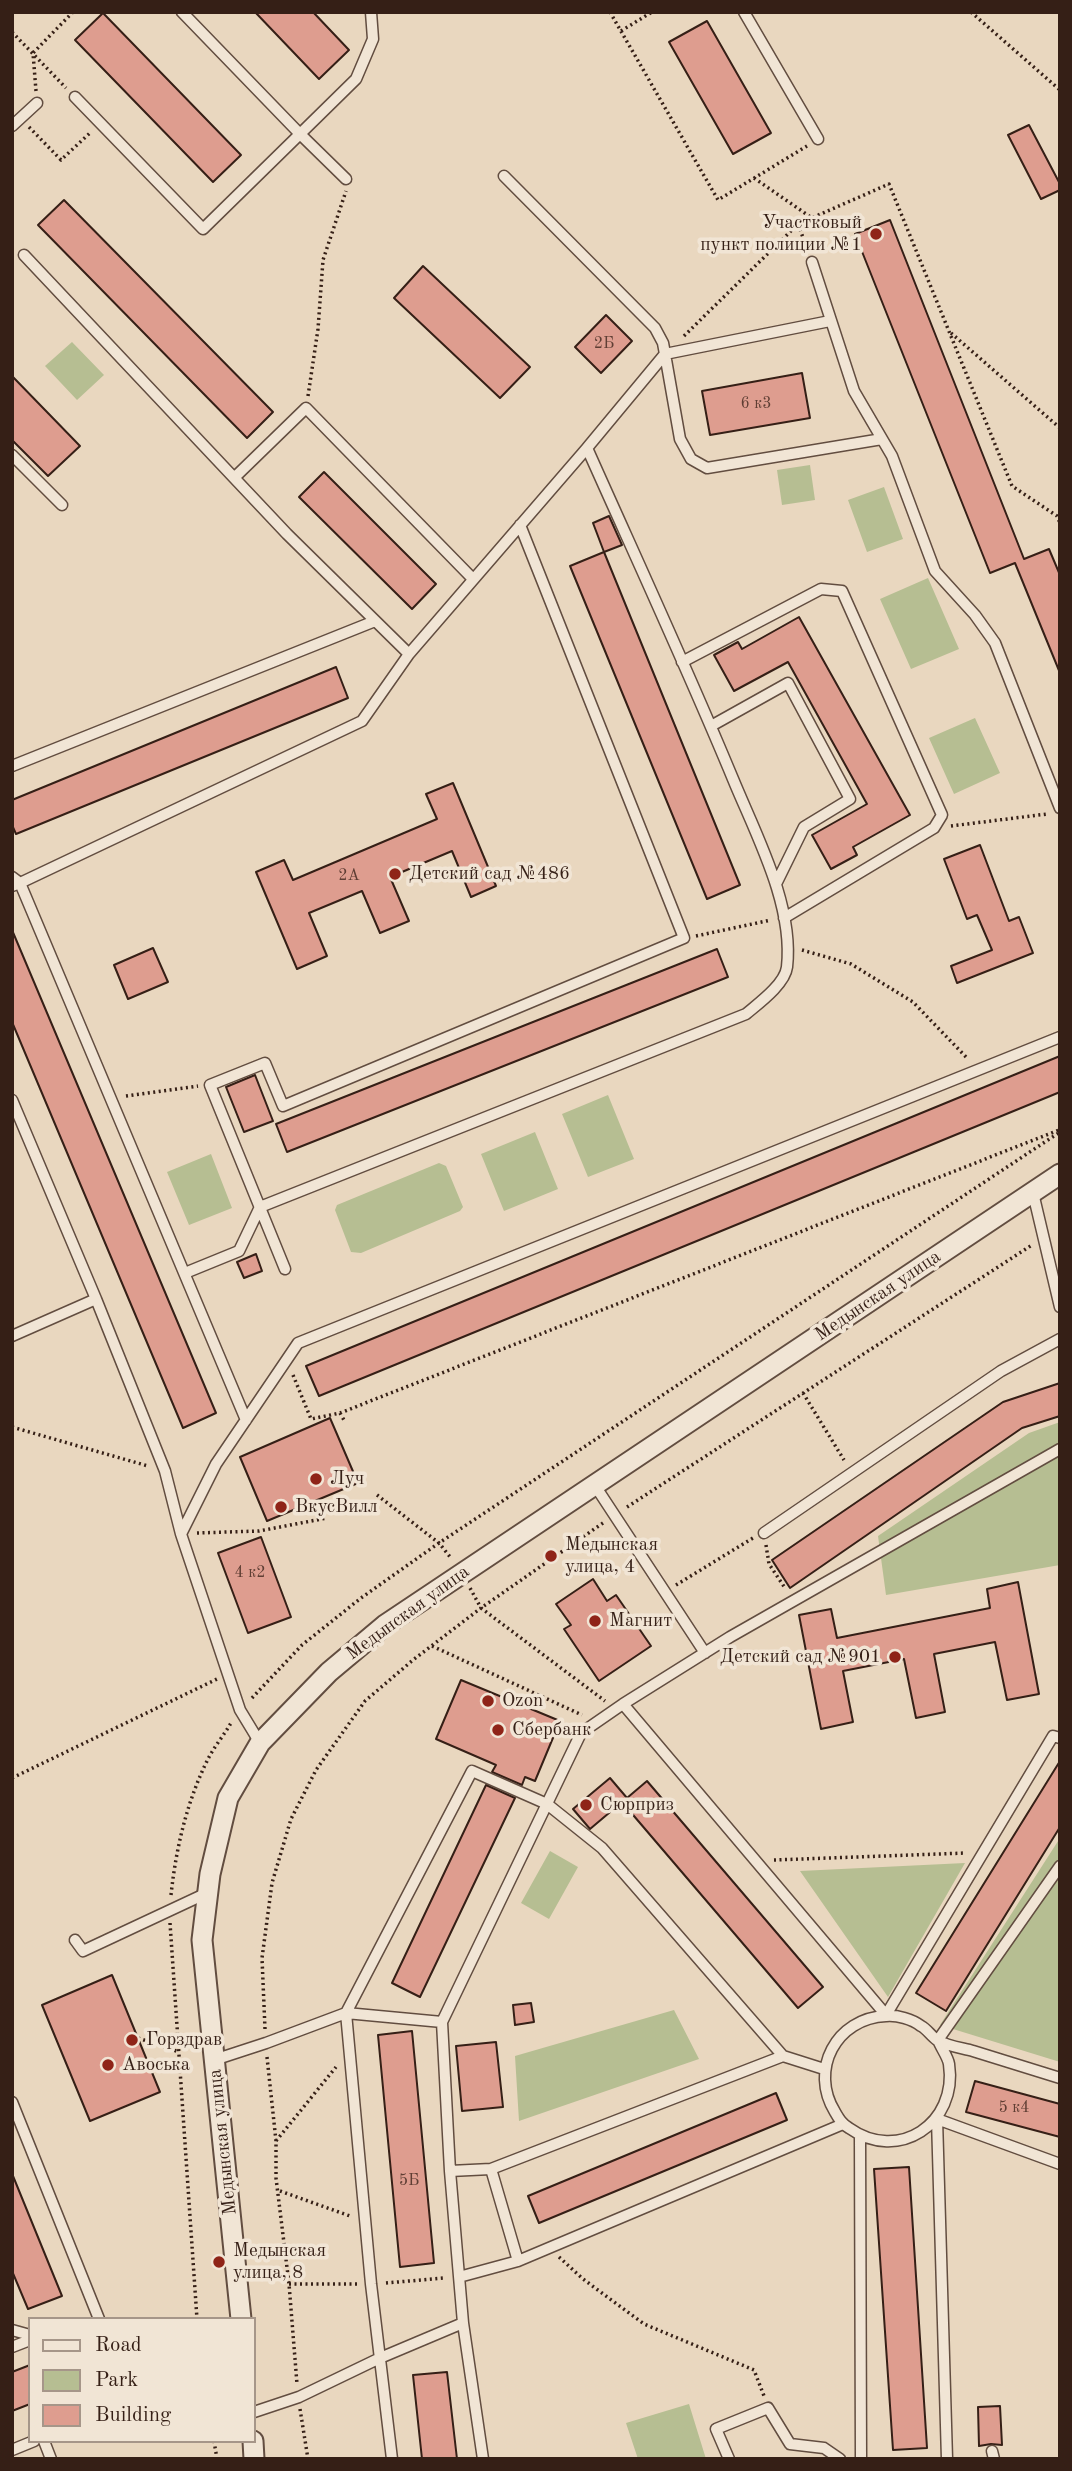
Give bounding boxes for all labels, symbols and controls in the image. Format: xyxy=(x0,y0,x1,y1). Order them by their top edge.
place label: Участковый пункт полиции №1 xyxy=(700,212,862,256)
marker: Участковый пункт полиции №1 xyxy=(868,226,884,242)
house number: 2Б xyxy=(594,334,614,354)
house number: 6 к3 xyxy=(740,394,772,414)
place label: Детский сад №486 xyxy=(409,863,570,885)
house number: 2А xyxy=(338,866,360,886)
marker: Детский сад №486 xyxy=(387,866,403,882)
street label: Медынская улица xyxy=(811,1245,945,1347)
place label: Луч xyxy=(330,1468,364,1490)
marker: Луч xyxy=(308,1471,324,1487)
place label: ВкусВилл xyxy=(295,1496,378,1518)
marker: ВкусВилл xyxy=(273,1499,289,1515)
place label: Медынская улица, 4 xyxy=(565,1534,658,1578)
marker: Медынская улица, 4 xyxy=(543,1548,559,1564)
street label: Медынская улица xyxy=(342,1561,474,1665)
house number: 4 к2 xyxy=(234,1563,266,1583)
place label: Магнит xyxy=(609,1610,672,1632)
marker: Магнит xyxy=(587,1613,603,1629)
place label: Детский сад №901 xyxy=(720,1646,881,1668)
marker: Детский сад №901 xyxy=(887,1649,903,1665)
place label: Ozon xyxy=(502,1690,543,1712)
marker: Ozon xyxy=(480,1693,496,1709)
place label: Сбербанк xyxy=(512,1719,591,1741)
marker: Сбербанк xyxy=(490,1722,506,1738)
place label: Сюрприз xyxy=(600,1794,674,1816)
marker: Сюрприз xyxy=(578,1797,594,1813)
place label: Горздрав xyxy=(146,2029,222,2051)
marker: Горздрав xyxy=(124,2032,140,2048)
place label: Авоська xyxy=(122,2054,190,2076)
marker: Авоська xyxy=(100,2057,116,2073)
street label: Медынская улица xyxy=(204,2068,242,2216)
house number: 5 к4 xyxy=(998,2098,1030,2118)
house number: 5Б xyxy=(399,2171,419,2191)
place label: Медынская улица, 8 xyxy=(233,2240,326,2284)
marker: Медынская улица, 8 xyxy=(211,2254,227,2270)
legend xyxy=(28,2317,256,2443)
text: Road xyxy=(95,2335,142,2356)
text: Park xyxy=(95,2370,138,2391)
text: Building xyxy=(95,2405,171,2426)

